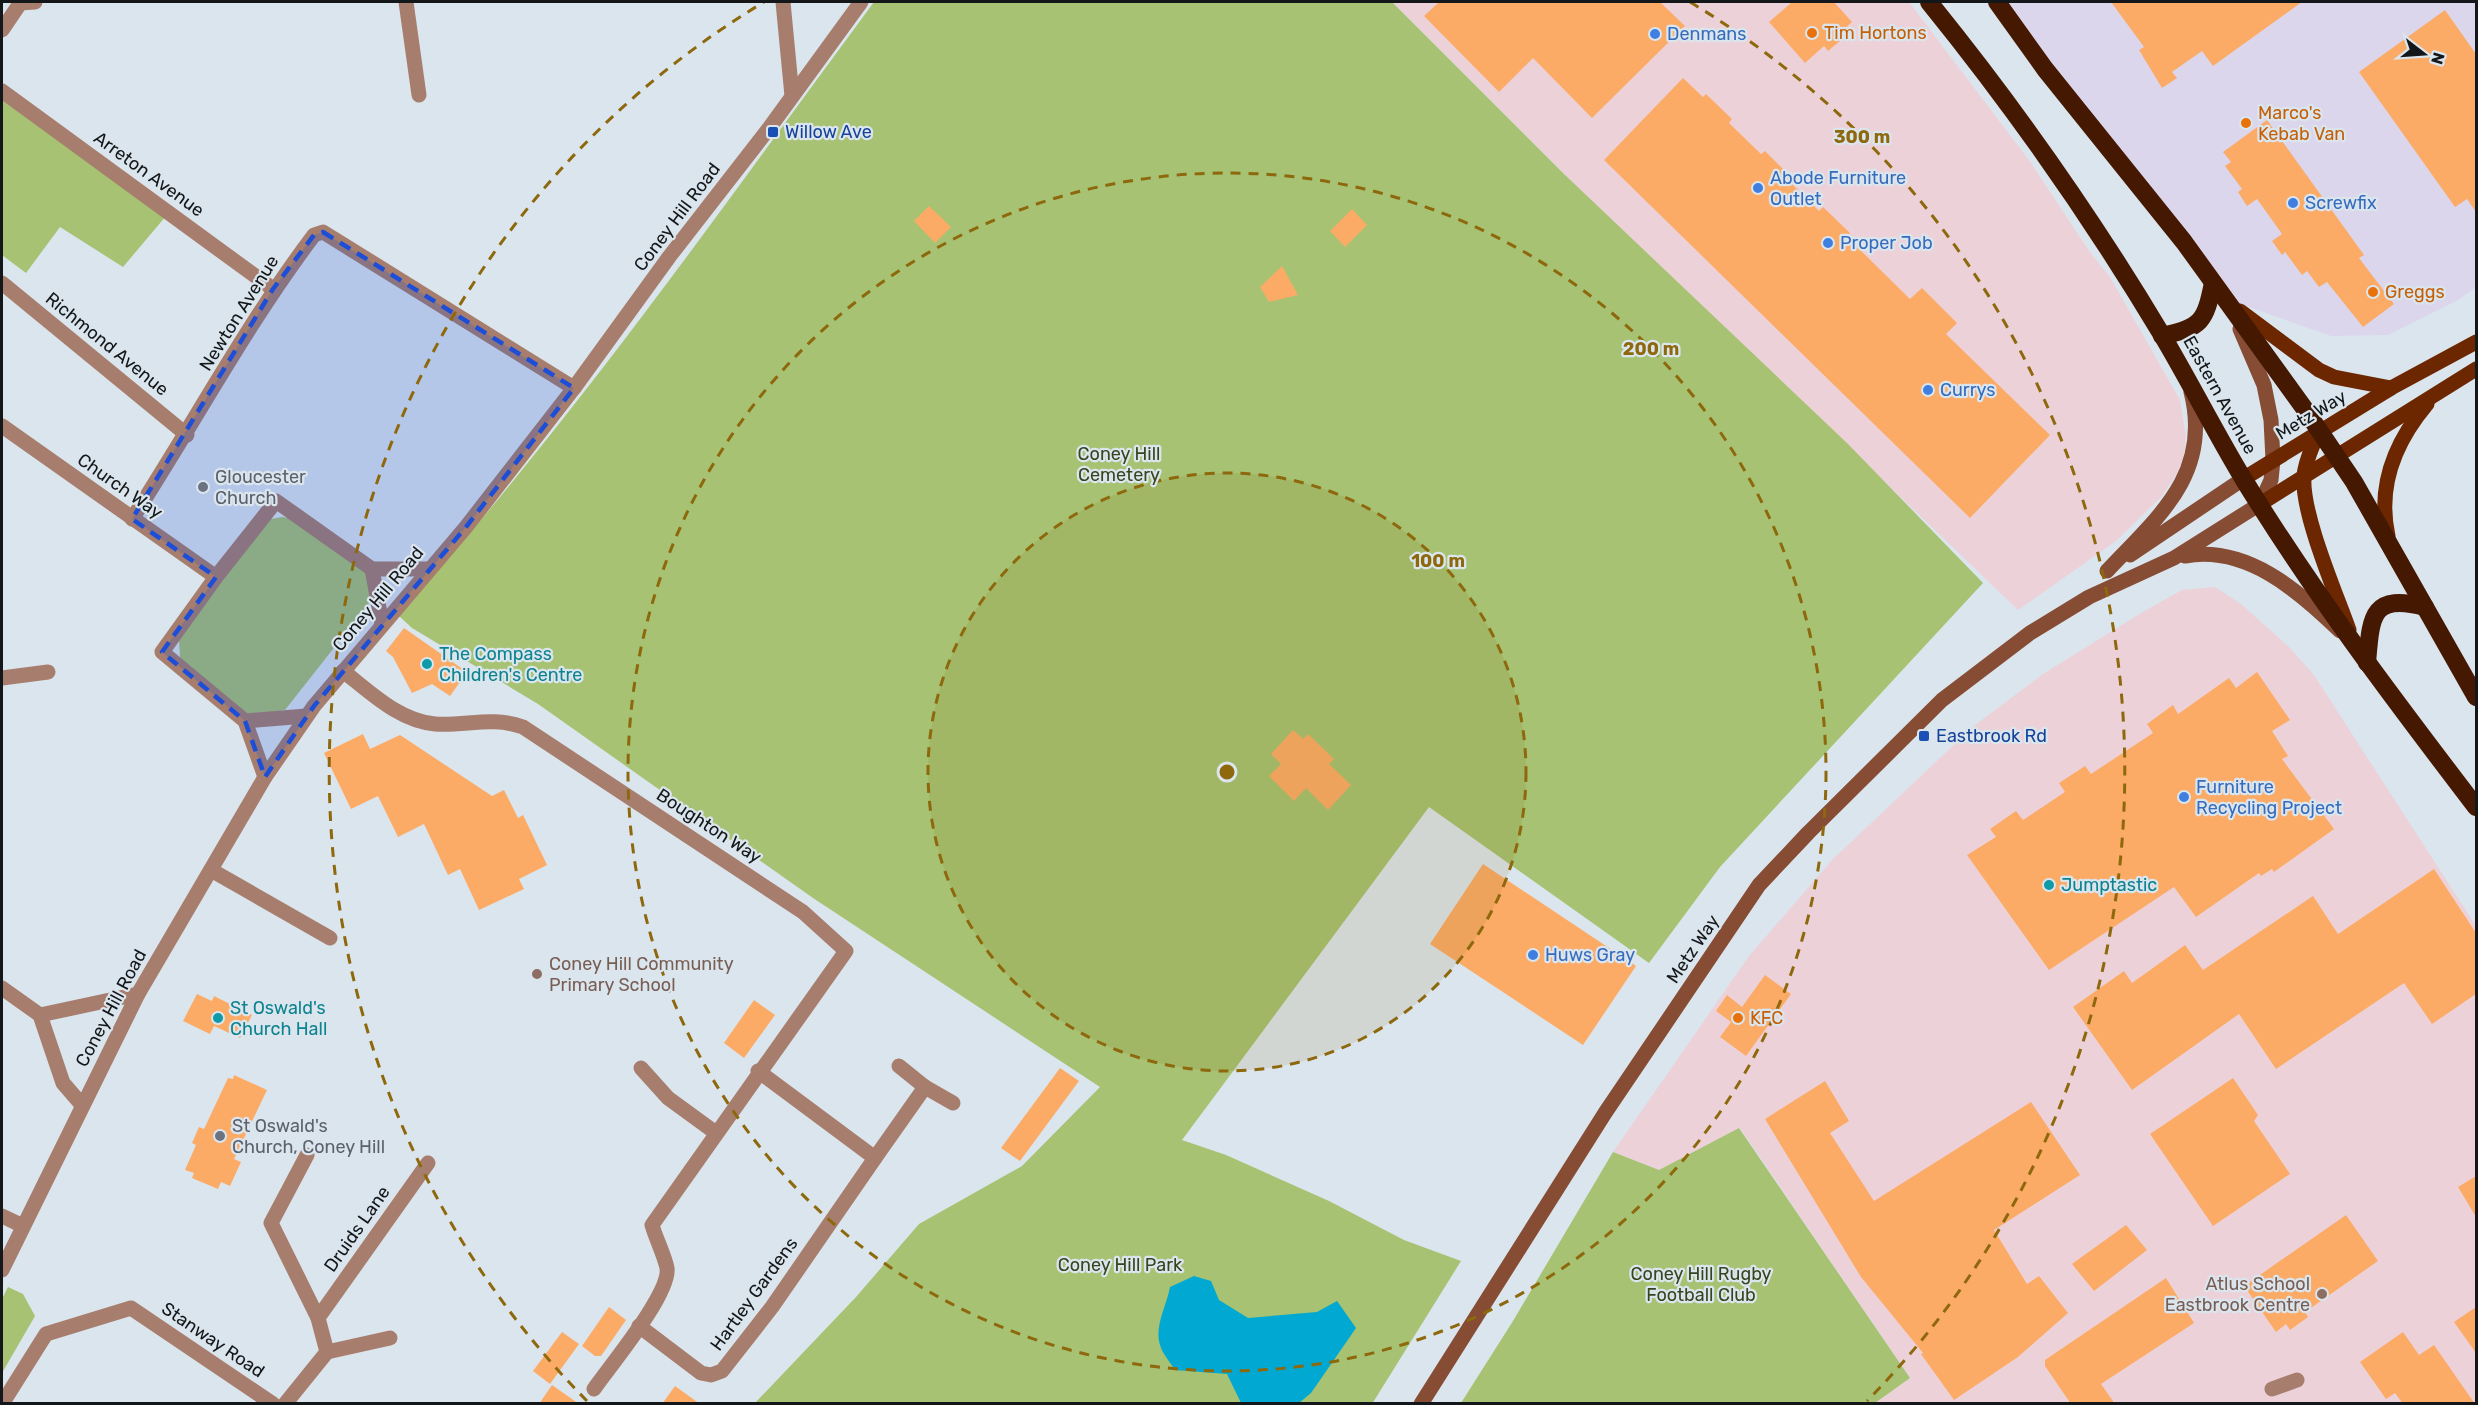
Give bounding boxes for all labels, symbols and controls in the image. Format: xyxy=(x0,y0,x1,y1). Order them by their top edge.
place label: Tim Hortons xyxy=(1824,22,1927,44)
place label: Denmans xyxy=(1667,23,1746,45)
north arrow xyxy=(2394,24,2454,84)
marker: Tim Hortons xyxy=(1805,26,1819,40)
marker: Denmans xyxy=(1648,27,1662,41)
text: N xyxy=(2427,50,2449,67)
place label: Marco's Kebab Van xyxy=(2258,102,2345,145)
marker: Marco's Kebab Van xyxy=(2239,116,2253,130)
place label: Willow Ave xyxy=(785,121,872,143)
marker: Willow Ave xyxy=(766,125,780,139)
text: 300 m xyxy=(1834,126,1890,148)
street label: Arreton Avenue xyxy=(90,127,208,221)
street label: Coney Hill Road xyxy=(629,159,725,275)
place label: Abode Furniture Outlet xyxy=(1770,167,1906,210)
marker: Abode Furniture Outlet xyxy=(1751,181,1765,195)
place label: Screwfix xyxy=(2305,192,2377,214)
marker: Screwfix xyxy=(2286,196,2300,210)
place label: Proper Job xyxy=(1840,232,1933,254)
marker: Proper Job xyxy=(1821,236,1835,250)
street label: Newton Avenue xyxy=(195,251,283,375)
place label: Greggs xyxy=(2385,281,2445,303)
marker: Greggs xyxy=(2366,285,2380,299)
street label: Richmond Avenue xyxy=(41,288,173,400)
street label: Eastern Avenue xyxy=(2178,332,2262,458)
text: 200 m xyxy=(1623,338,1679,360)
place label: Currys xyxy=(1940,379,1995,401)
marker: Currys xyxy=(1921,383,1935,397)
street label: Metz Way xyxy=(2272,385,2350,445)
park label: Coney Hill Cemetery xyxy=(1078,443,1160,486)
street label: Church Way xyxy=(73,449,167,523)
place label: Gloucester Church xyxy=(215,466,306,509)
marker: Gloucester Church xyxy=(196,480,210,494)
street label: Coney Hill Road xyxy=(328,542,428,656)
text: 100 m xyxy=(1411,550,1465,572)
place label: The Compass Children's Centre xyxy=(439,643,582,686)
marker: The Compass Children's Centre xyxy=(420,657,434,671)
place label: Eastbrook Rd xyxy=(1936,725,2047,747)
marker: Eastbrook Rd xyxy=(1917,729,1931,743)
centre of rings xyxy=(1217,762,1237,782)
place label: Furniture Recycling Project xyxy=(2196,776,2342,819)
street label: Boughton Way xyxy=(652,784,766,868)
marker: Furniture Recycling Project xyxy=(2177,790,2191,804)
place label: Jumptastic xyxy=(2061,874,2157,896)
marker: Jumptastic xyxy=(2042,878,2056,892)
street label: Metz Way xyxy=(1662,910,1724,988)
place label: Huws Gray xyxy=(1545,944,1635,966)
street label: Coney Hill Road xyxy=(71,946,151,1070)
marker: Huws Gray xyxy=(1526,948,1540,962)
place label: Coney Hill Community Primary School xyxy=(549,953,734,996)
marker: Coney Hill Community Primary School xyxy=(530,967,544,981)
place label: St Oswald's Church Hall xyxy=(230,997,327,1040)
place label: KFC xyxy=(1750,1007,1783,1029)
marker: St Oswald's Church Hall xyxy=(211,1011,225,1025)
marker: KFC xyxy=(1731,1011,1745,1025)
place label: St Oswald's Church, Coney Hill xyxy=(232,1115,385,1158)
marker: St Oswald's Church, Coney Hill xyxy=(213,1129,227,1143)
street label: Druids Lane xyxy=(319,1182,395,1276)
street label: Hartley Gardens xyxy=(706,1233,802,1355)
park label: Coney Hill Park xyxy=(1058,1254,1183,1276)
park label: Coney Hill Rugby Football Club xyxy=(1631,1263,1771,1306)
place label: Atlus School Eastbrook Centre xyxy=(2165,1273,2310,1316)
marker: Atlus School Eastbrook Centre xyxy=(2315,1287,2329,1301)
street label: Stanway Road xyxy=(157,1298,269,1382)

